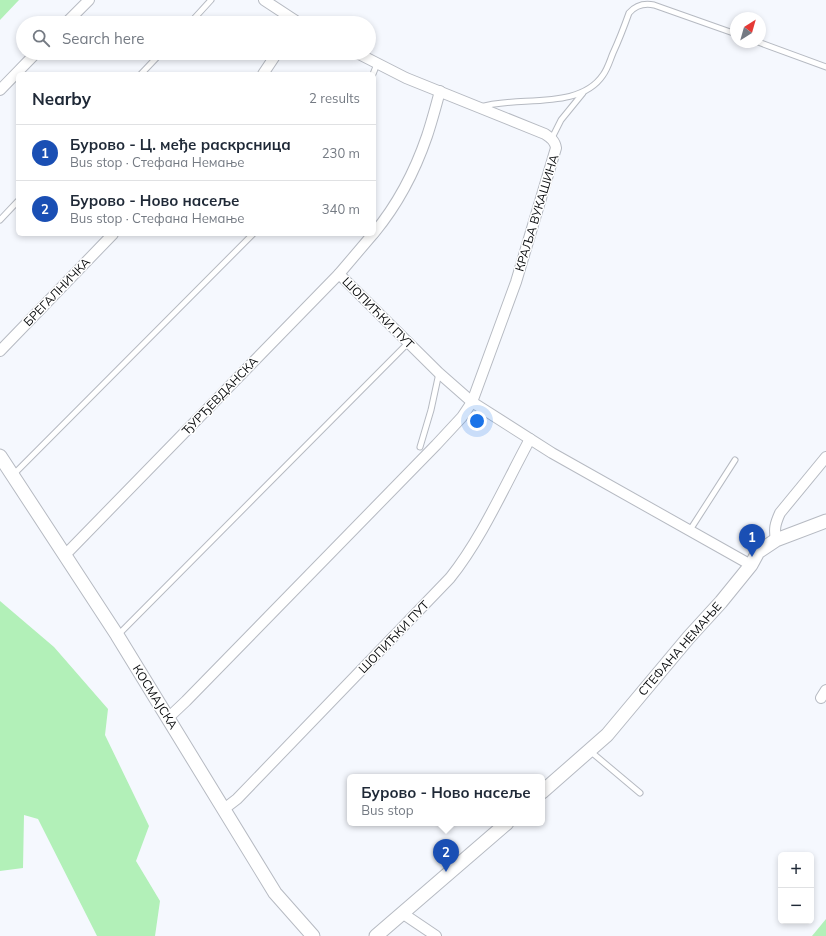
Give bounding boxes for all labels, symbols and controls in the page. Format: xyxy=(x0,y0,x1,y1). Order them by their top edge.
north arrow xyxy=(730,12,766,48)
search box xyxy=(16,16,376,60)
icon: search xyxy=(30,27,52,49)
text: Search here xyxy=(62,29,144,48)
text: Nearby xyxy=(32,88,91,109)
text: 2 results xyxy=(309,90,360,106)
text: Бурово - Ц. међе раскрсница xyxy=(70,135,291,154)
text: 1 xyxy=(41,145,49,161)
text: 230 m xyxy=(322,145,360,161)
street label: КРАЉА ВУКАШИНА xyxy=(512,152,562,273)
text: Bus stop · Стефана Немање xyxy=(70,154,245,170)
text: Бурово - Ново насеље xyxy=(70,191,239,210)
text: 2 xyxy=(41,201,49,217)
text: 340 m xyxy=(322,201,360,217)
text: Bus stop · Стефана Немање xyxy=(70,210,245,226)
street label: БРЕГАЛНИЧКА xyxy=(20,254,93,329)
street label: ШОПИЋКИ ПУТ xyxy=(339,274,418,352)
street label: ЂУРЂЕВДАНСКА xyxy=(179,353,261,438)
your location xyxy=(467,411,487,431)
pin: 1 xyxy=(739,524,765,557)
street label: ШОПИЋКИ ПУТ xyxy=(355,597,433,676)
street label: СТЕФАНА НЕМАЊЕ xyxy=(635,599,724,699)
street label: КОСМАЈСКА xyxy=(130,662,181,732)
popup xyxy=(347,774,545,826)
text: Бурово - Ново насеље xyxy=(361,783,531,802)
text: Bus stop xyxy=(361,802,414,818)
pin: 2 xyxy=(433,839,459,872)
map controls xyxy=(778,852,814,924)
button: + xyxy=(778,852,814,888)
button: − xyxy=(778,888,814,924)

